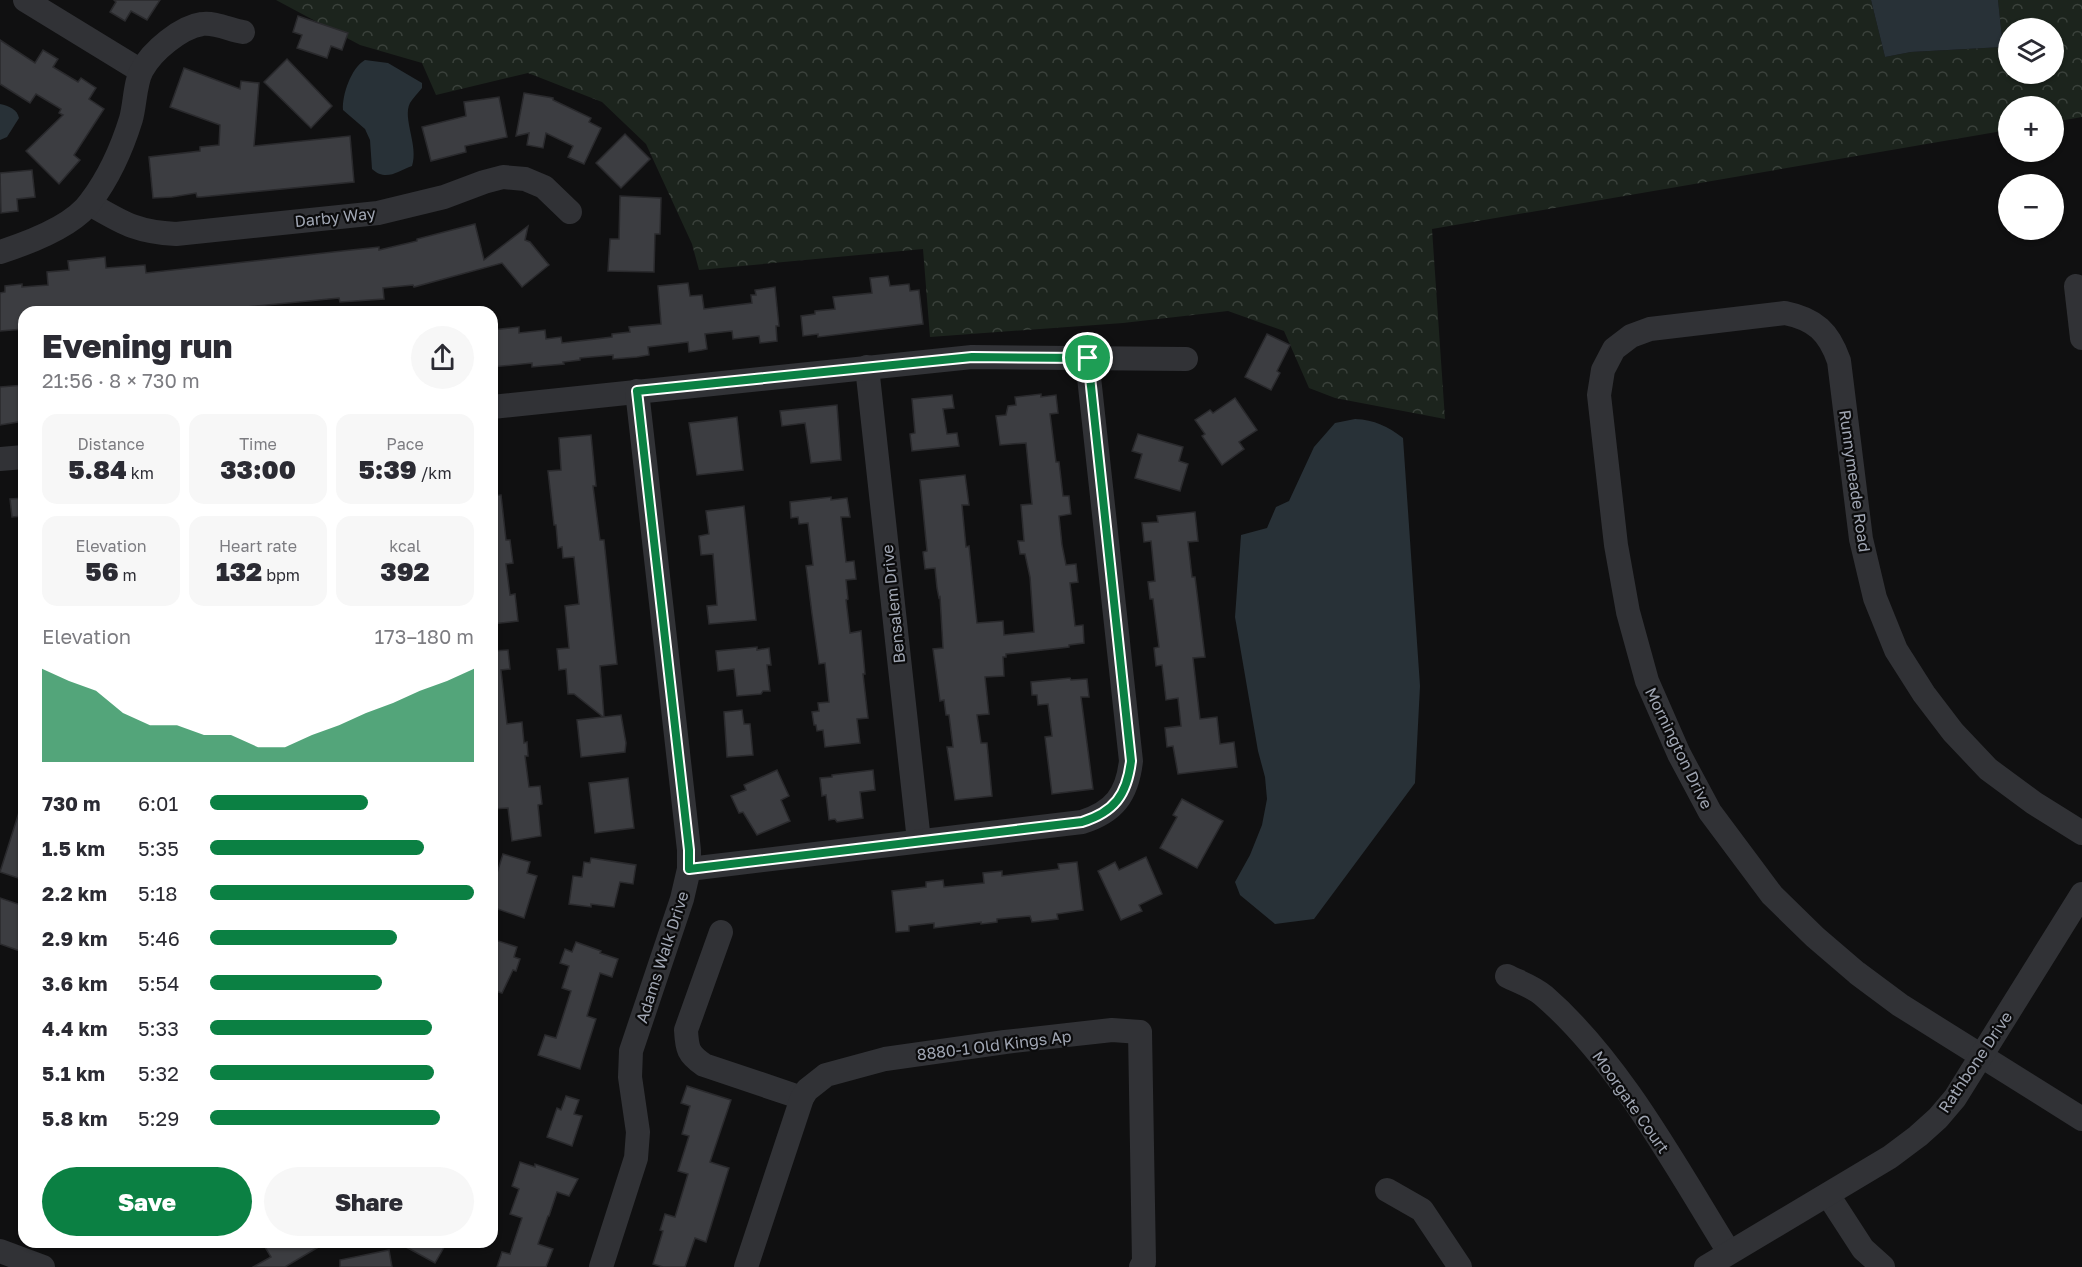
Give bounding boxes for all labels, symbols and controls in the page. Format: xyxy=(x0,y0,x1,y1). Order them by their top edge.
map controls xyxy=(1998,18,2064,240)
button: layers xyxy=(1998,18,2064,84)
button: + xyxy=(1998,96,2064,162)
button: − xyxy=(1998,174,2064,240)
street label: Darby Way xyxy=(293,203,377,231)
text: Evening run xyxy=(42,326,233,365)
button: share xyxy=(411,326,474,389)
pin xyxy=(1062,332,1113,383)
icon: arrive xyxy=(1071,341,1104,374)
text: 21:56 · 8 × 730 m xyxy=(42,368,200,392)
street label: Runnymeade Road xyxy=(1835,409,1875,553)
text: Distance xyxy=(77,434,145,454)
text: Time xyxy=(239,434,277,454)
text: Pace xyxy=(386,434,424,454)
text: 5.84 xyxy=(68,454,127,485)
text: 33:00 xyxy=(220,454,296,485)
text: 5:39 xyxy=(358,454,417,485)
text: km xyxy=(127,463,154,483)
text: /km xyxy=(417,463,452,483)
text: Elevation xyxy=(75,536,147,556)
text: Heart rate xyxy=(219,536,297,556)
text: kcal xyxy=(389,536,421,556)
street label: Bensalem Drive xyxy=(877,544,909,664)
text: 56 xyxy=(85,556,119,587)
text: 132 xyxy=(216,556,262,587)
text: 392 xyxy=(380,556,430,587)
text: m xyxy=(119,565,137,585)
text: bpm xyxy=(262,565,300,585)
text: Elevation xyxy=(42,624,131,648)
text: 173–180 m xyxy=(374,624,474,648)
street label: Mornington Drive xyxy=(1641,684,1717,812)
text: 730 m xyxy=(42,791,101,815)
text: 6:01 xyxy=(138,791,178,815)
text: 1.5 km xyxy=(42,836,105,860)
text: 5:35 xyxy=(138,836,179,860)
text: 2.2 km xyxy=(42,881,107,905)
text: 5:18 xyxy=(138,881,178,905)
street label: Adams Walk Drive xyxy=(631,888,693,1026)
text: 2.9 km xyxy=(42,926,107,950)
text: 5:46 xyxy=(138,926,180,950)
text: 3.6 km xyxy=(42,971,107,995)
text: 5:54 xyxy=(138,971,179,995)
street label: Rathbone Drive xyxy=(1934,1007,2016,1117)
text: 4.4 km xyxy=(42,1016,108,1040)
text: 5:33 xyxy=(138,1016,179,1040)
street label: 8880-1 Old Kings Ap xyxy=(915,1026,1073,1064)
street label: Moorgate Court xyxy=(1588,1047,1674,1157)
text: 5.1 km xyxy=(42,1061,105,1085)
text: 5:32 xyxy=(138,1061,179,1085)
text: 5.8 km xyxy=(42,1106,108,1130)
text: 5:29 xyxy=(138,1106,179,1130)
button: Save xyxy=(42,1167,252,1236)
button: Share xyxy=(264,1167,474,1236)

